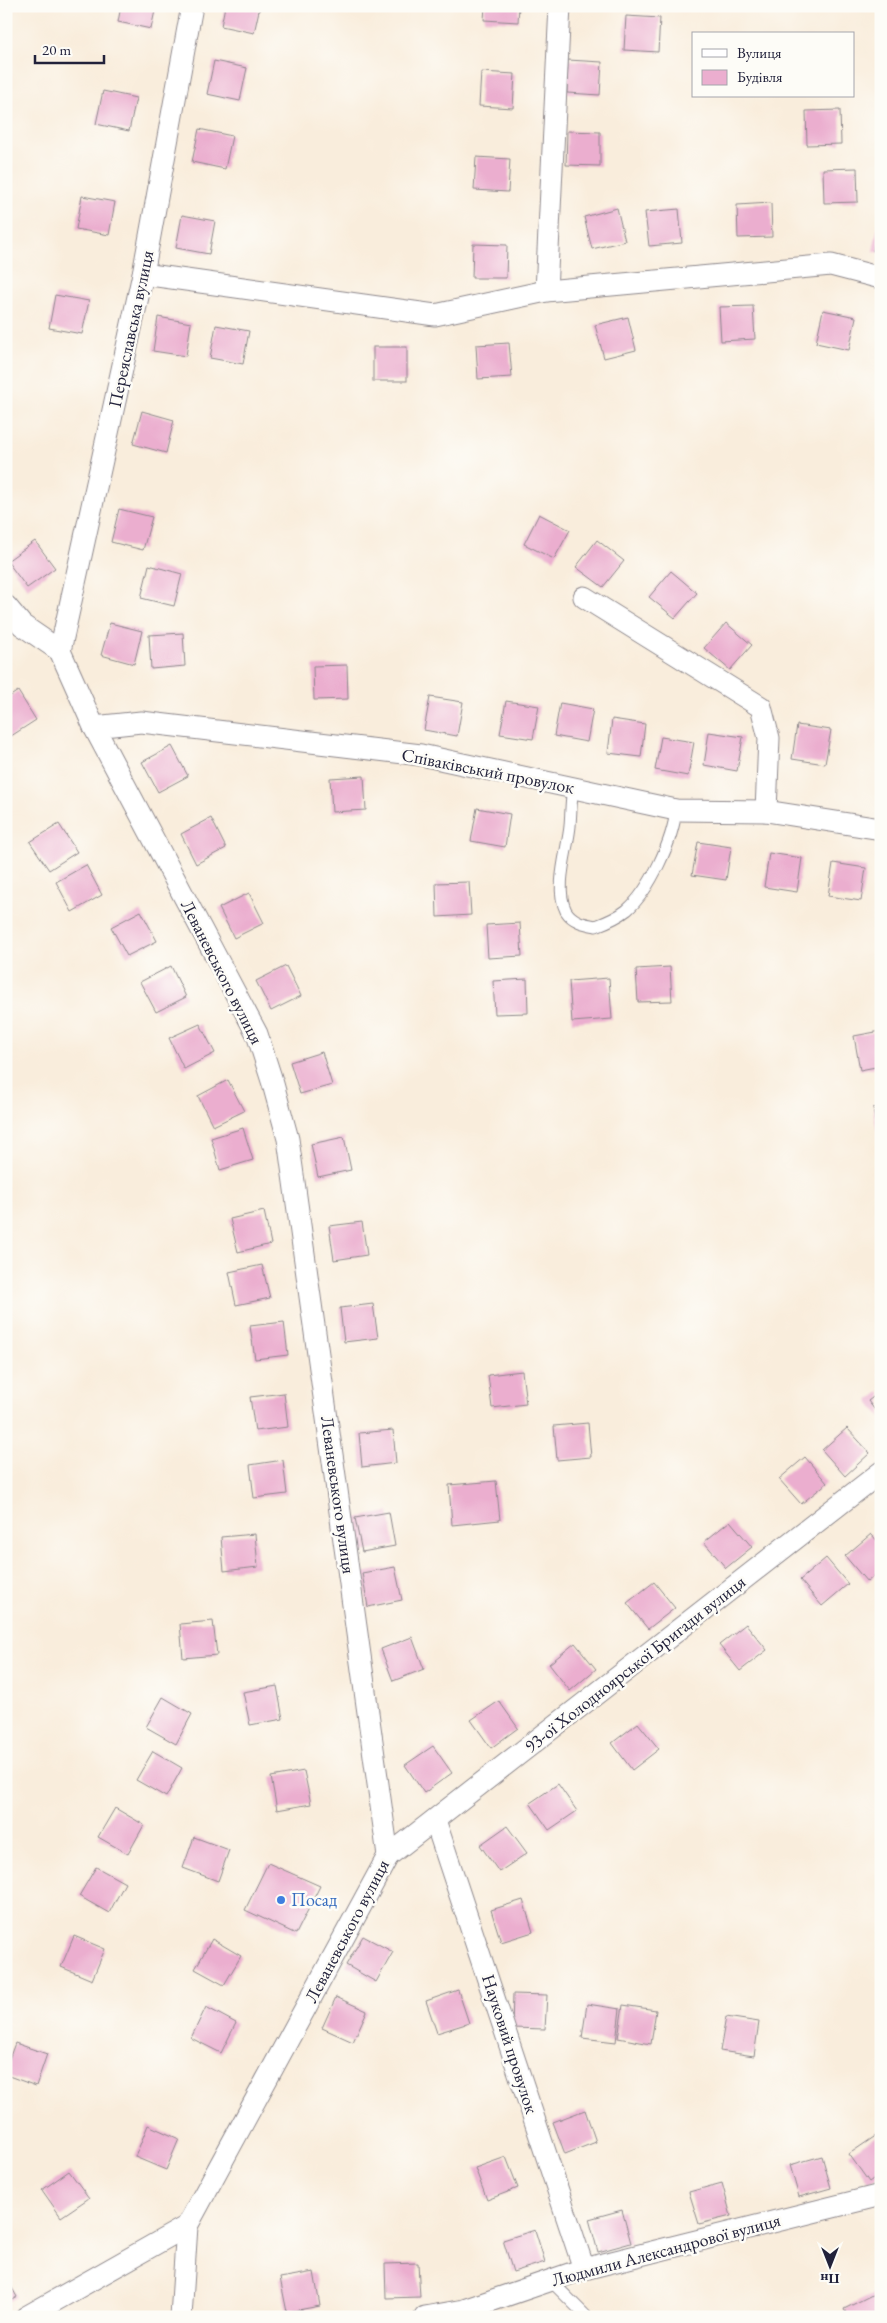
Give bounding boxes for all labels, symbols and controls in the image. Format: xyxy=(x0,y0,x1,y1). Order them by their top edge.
scale bar xyxy=(35,32,104,64)
legend xyxy=(692,32,854,98)
text: 20 m xyxy=(42,40,71,59)
text: Вулиця xyxy=(737,43,782,62)
text: Будівля xyxy=(737,67,783,86)
street label: Переяславська вулиця xyxy=(103,248,158,410)
street label: Співаківський провулок xyxy=(400,743,577,799)
street label: Леваневського вулиця xyxy=(176,896,269,1048)
street label: Леваневського вулиця xyxy=(316,1415,361,1575)
street label: 93-ої Холодноярської Бригади вулиця xyxy=(519,1570,750,1757)
street label: Леваневського вулиця xyxy=(299,1855,394,2006)
place label: Посад xyxy=(291,1888,337,1911)
marker: Посад xyxy=(275,1894,287,1906)
street label: Науковий провулок xyxy=(477,1971,544,2117)
street label: Людмили Александрової вулиця xyxy=(549,2208,783,2291)
north arrow xyxy=(804,2240,854,2290)
text: Пн xyxy=(820,2270,840,2288)

